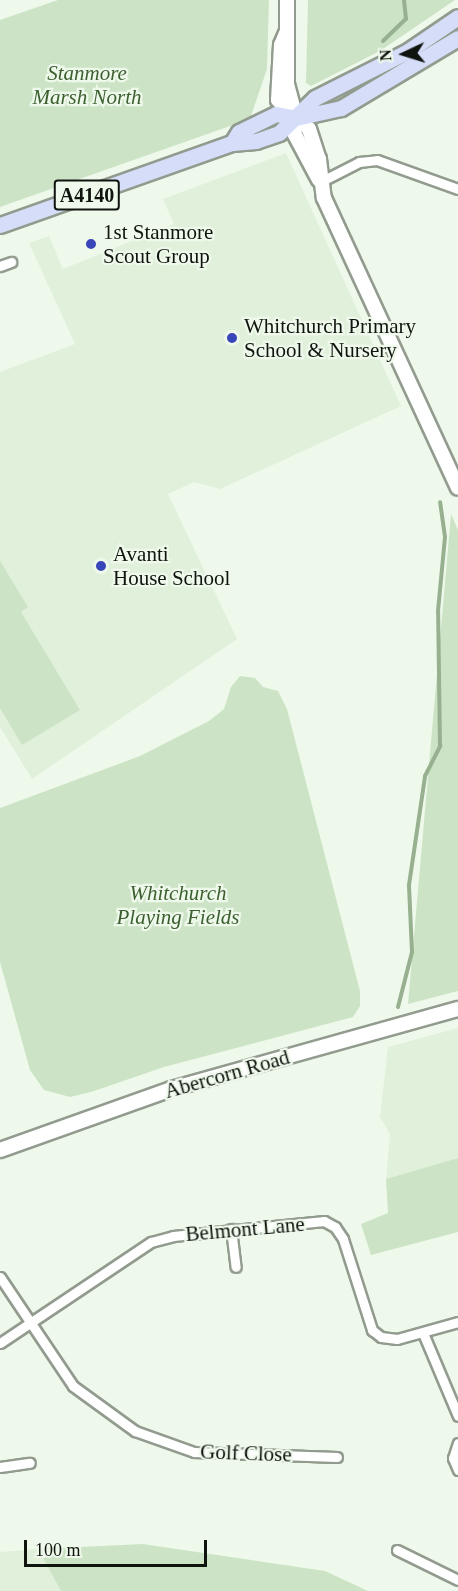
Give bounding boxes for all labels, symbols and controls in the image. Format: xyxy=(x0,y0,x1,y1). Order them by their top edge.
north arrow xyxy=(374,24,434,84)
text: N xyxy=(377,49,394,62)
park label: Stanmore Marsh North xyxy=(32,60,142,110)
road number: A4140 xyxy=(52,178,122,212)
place label: 1st Stanmore Scout Group xyxy=(103,219,213,269)
marker: 1st Stanmore Scout Group xyxy=(84,237,98,251)
place label: Whitchurch Primary School & Nursery xyxy=(244,313,416,363)
marker: Whitchurch Primary School & Nursery xyxy=(225,331,239,345)
place label: Avanti House School xyxy=(113,541,230,591)
marker: Avanti House School xyxy=(94,559,108,573)
park label: Whitchurch Playing Fields xyxy=(116,880,240,930)
street label: Abercorn Road xyxy=(162,1044,292,1104)
street label: Belmont Lane xyxy=(184,1211,306,1247)
street label: Golf Close xyxy=(200,1439,292,1467)
scale bar xyxy=(27,1528,210,1566)
text: 100 m xyxy=(35,1540,81,1560)

